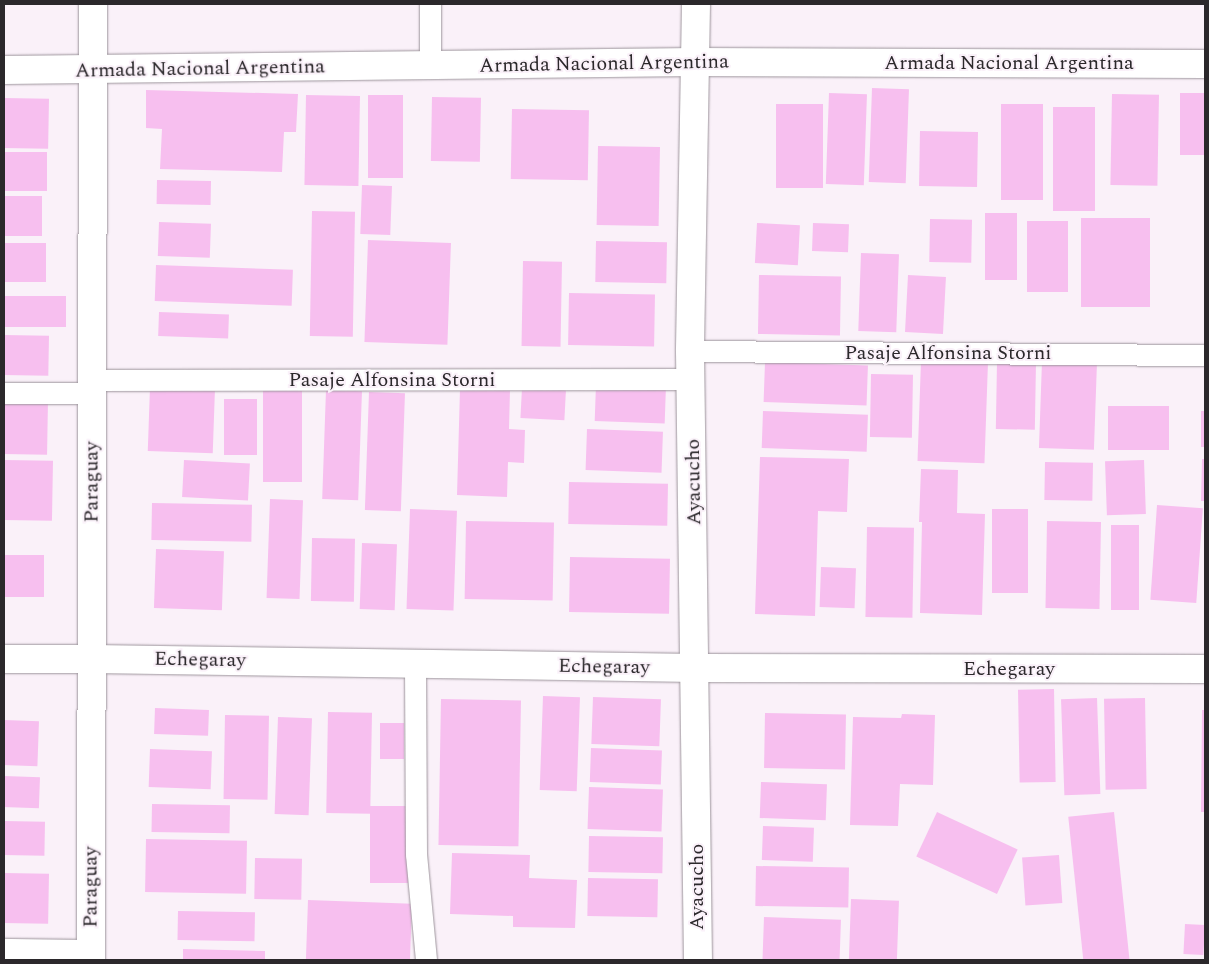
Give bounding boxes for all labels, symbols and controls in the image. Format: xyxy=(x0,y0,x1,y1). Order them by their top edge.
street label: Armada Nacional Argentina xyxy=(479,50,729,78)
street label: Armada Nacional Argentina xyxy=(884,51,1134,75)
street label: Armada Nacional Argentina xyxy=(75,55,325,83)
street label: Pasaje Alfonsina Storni xyxy=(844,341,1052,365)
street label: Pasaje Alfonsina Storni xyxy=(288,368,496,392)
street label: Ayacucho xyxy=(681,439,707,525)
street label: Paraguay xyxy=(80,441,104,523)
street label: Echegaray xyxy=(154,647,246,673)
street label: Echegaray xyxy=(558,654,650,680)
street label: Echegaray xyxy=(963,657,1055,681)
street label: Ayacucho xyxy=(685,844,709,930)
street label: Paraguay xyxy=(79,846,103,928)

